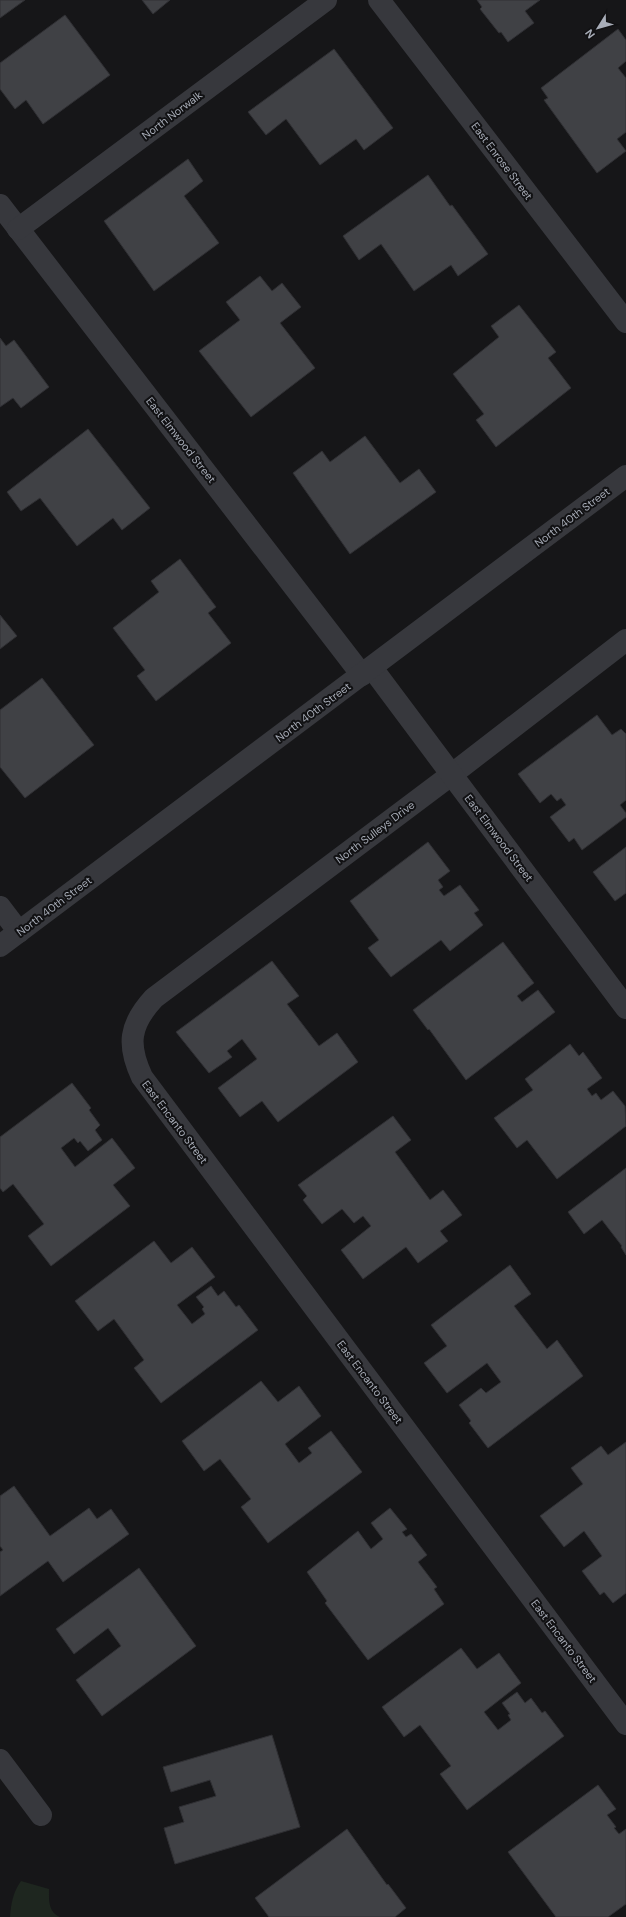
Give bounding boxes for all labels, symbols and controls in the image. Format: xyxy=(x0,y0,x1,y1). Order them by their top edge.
north arrow xyxy=(578,8,618,48)
text: N xyxy=(582,27,598,41)
street label: North Norwalk xyxy=(139,87,205,142)
street label: East Enrose Street xyxy=(468,119,536,203)
street label: East Elmwood Street xyxy=(143,394,219,486)
street label: North 40th Street xyxy=(532,484,612,550)
street label: North 40th Street xyxy=(273,679,353,745)
street label: East Elmwood Street xyxy=(462,792,536,884)
street label: North Sulleys Drive xyxy=(333,798,417,866)
street label: North 40th Street xyxy=(14,873,94,939)
street label: East Encanto Street xyxy=(139,1078,211,1166)
street label: East Encanto Street xyxy=(334,1338,406,1426)
street label: East Encanto Street xyxy=(528,1597,600,1685)

